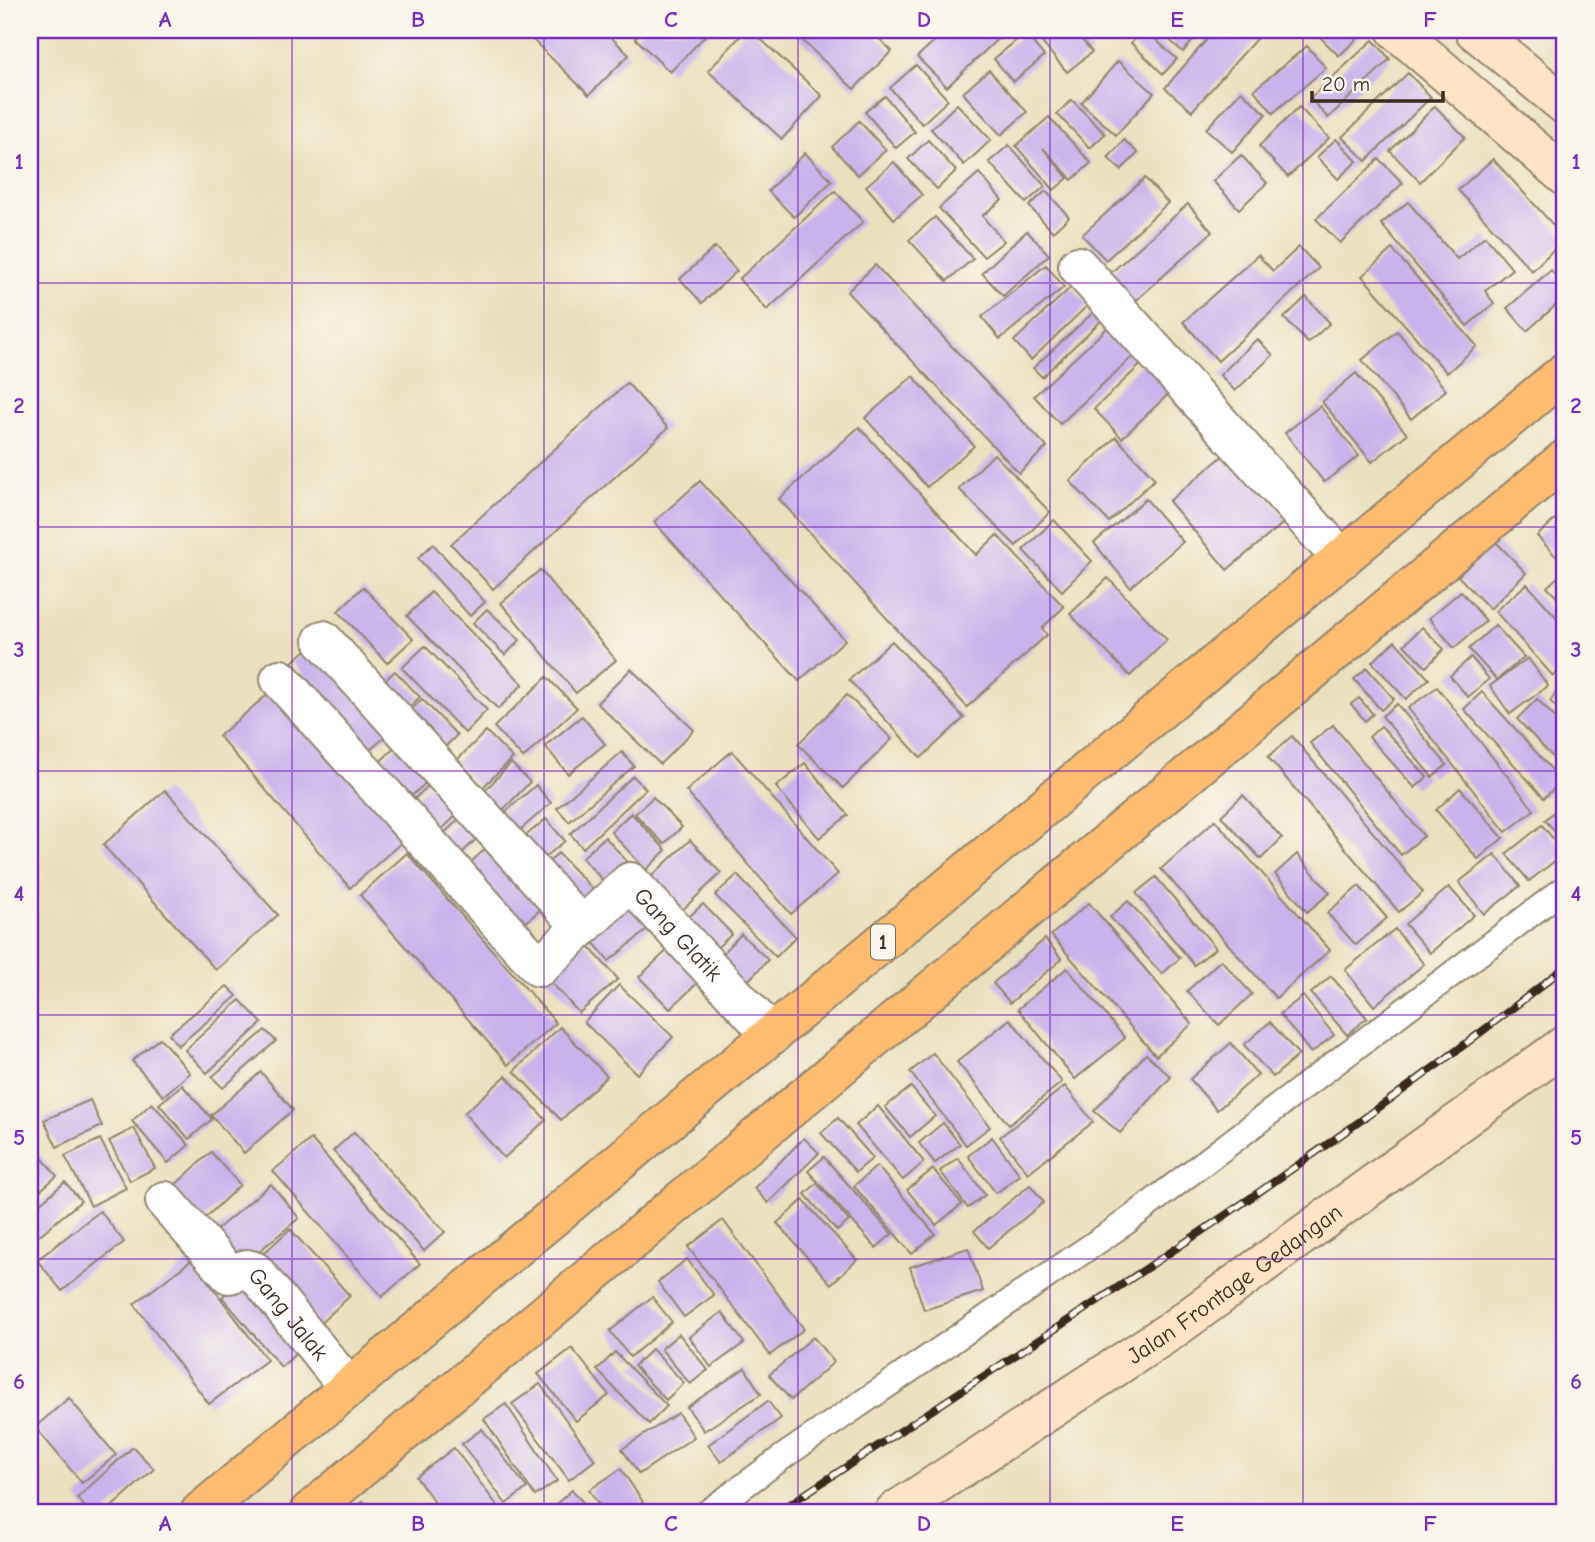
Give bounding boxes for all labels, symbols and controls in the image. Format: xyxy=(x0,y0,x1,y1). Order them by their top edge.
text: A xyxy=(159,6,172,33)
text: B xyxy=(411,6,425,33)
text: C xyxy=(664,6,678,33)
text: D xyxy=(917,6,931,33)
text: E xyxy=(1170,6,1184,33)
text: F xyxy=(1423,6,1437,33)
scale bar xyxy=(1312,60,1443,104)
text: 20 m xyxy=(1322,72,1370,96)
text: 1 xyxy=(14,148,24,175)
text: 1 xyxy=(1571,148,1581,175)
text: 2 xyxy=(13,392,25,419)
text: 2 xyxy=(1570,392,1582,419)
text: 3 xyxy=(13,636,25,663)
text: 3 xyxy=(1570,636,1582,663)
text: 4 xyxy=(14,880,25,907)
text: 4 xyxy=(1571,880,1582,907)
street label: Gang Glatik xyxy=(628,882,728,987)
road number: 1 xyxy=(871,925,895,960)
text: 5 xyxy=(13,1124,25,1151)
text: 5 xyxy=(1570,1124,1582,1151)
street label: Jalan Frontage Gedangan xyxy=(1122,1198,1347,1370)
street label: Gang Jalak xyxy=(243,1262,334,1366)
text: 6 xyxy=(13,1368,25,1395)
text: 6 xyxy=(1570,1368,1582,1395)
text: A xyxy=(159,1510,172,1537)
text: B xyxy=(411,1510,425,1537)
text: C xyxy=(664,1510,678,1537)
text: D xyxy=(917,1510,931,1537)
text: E xyxy=(1170,1510,1184,1537)
text: F xyxy=(1423,1510,1437,1537)

